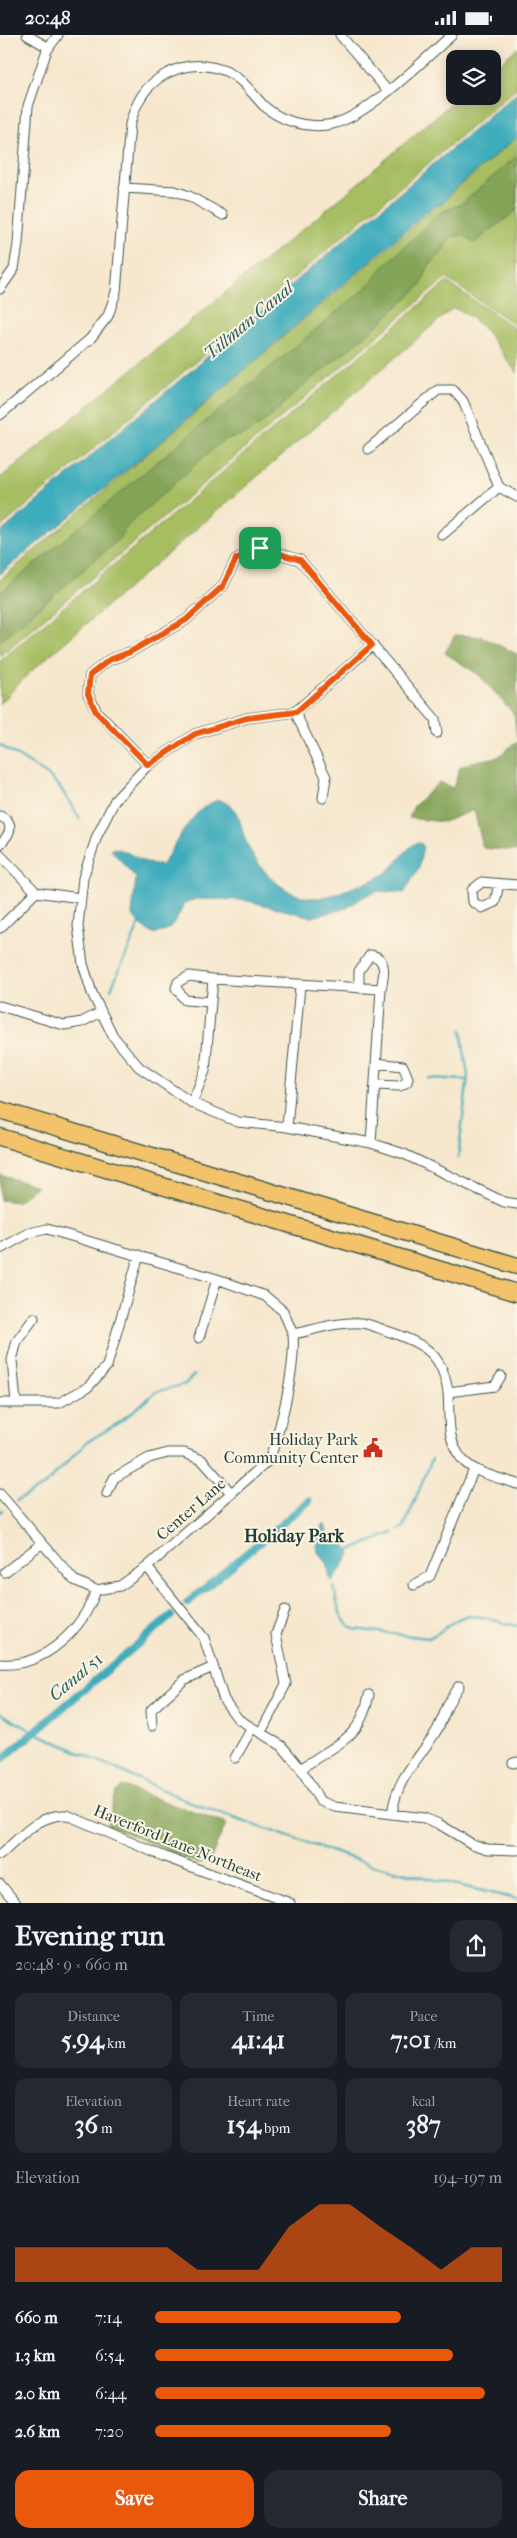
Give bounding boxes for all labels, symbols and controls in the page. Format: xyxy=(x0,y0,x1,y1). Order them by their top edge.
text: 20:48 xyxy=(25,7,71,29)
map controls xyxy=(446,50,501,105)
button: layers xyxy=(446,50,501,105)
water label: Tillman Canal xyxy=(200,276,300,364)
pin xyxy=(239,527,281,569)
icon: arrive xyxy=(246,534,274,562)
place label: Holiday Park Community Center xyxy=(224,1430,359,1467)
public building icon: Holiday Park Community Center xyxy=(362,1437,384,1459)
street label: Center Lane xyxy=(152,1474,230,1544)
district label: Holiday Park xyxy=(244,1526,345,1547)
water label: Canal 51 xyxy=(45,1648,107,1706)
street label: Haverford Lane Northeast xyxy=(91,1801,265,1886)
text: Evening run xyxy=(15,1919,165,1952)
button: share xyxy=(450,1920,502,1972)
text: 20:48 · 9 × 660 m xyxy=(15,1955,128,1974)
text: Distance xyxy=(67,2008,120,2025)
text: Time xyxy=(243,2008,274,2025)
text: Pace xyxy=(410,2008,437,2025)
text: 5.94 xyxy=(61,2025,104,2054)
text: 41:41 xyxy=(232,2025,285,2054)
text: 7:01 xyxy=(391,2025,431,2054)
text: km xyxy=(104,2035,126,2052)
text: /km xyxy=(431,2035,456,2052)
text: Elevation xyxy=(65,2093,122,2110)
text: Heart rate xyxy=(227,2093,290,2110)
text: kcal xyxy=(412,2093,435,2110)
text: 36 xyxy=(74,2110,98,2139)
text: 154 xyxy=(227,2110,261,2139)
text: 387 xyxy=(406,2110,441,2139)
text: m xyxy=(98,2120,113,2137)
text: bpm xyxy=(261,2120,290,2137)
text: Elevation xyxy=(15,2168,80,2187)
text: 194–197 m xyxy=(433,2168,502,2187)
text: 660 m xyxy=(15,2308,58,2327)
text: 7:14 xyxy=(95,2308,122,2327)
text: 1.3 km xyxy=(15,2346,55,2365)
text: 6:54 xyxy=(95,2346,124,2365)
text: 2.0 km xyxy=(15,2384,60,2403)
text: 6:44 xyxy=(95,2384,127,2403)
text: 2.6 km xyxy=(15,2422,60,2441)
text: 7:20 xyxy=(95,2422,124,2441)
button: Save xyxy=(15,2470,254,2528)
button: Share xyxy=(264,2470,502,2528)

